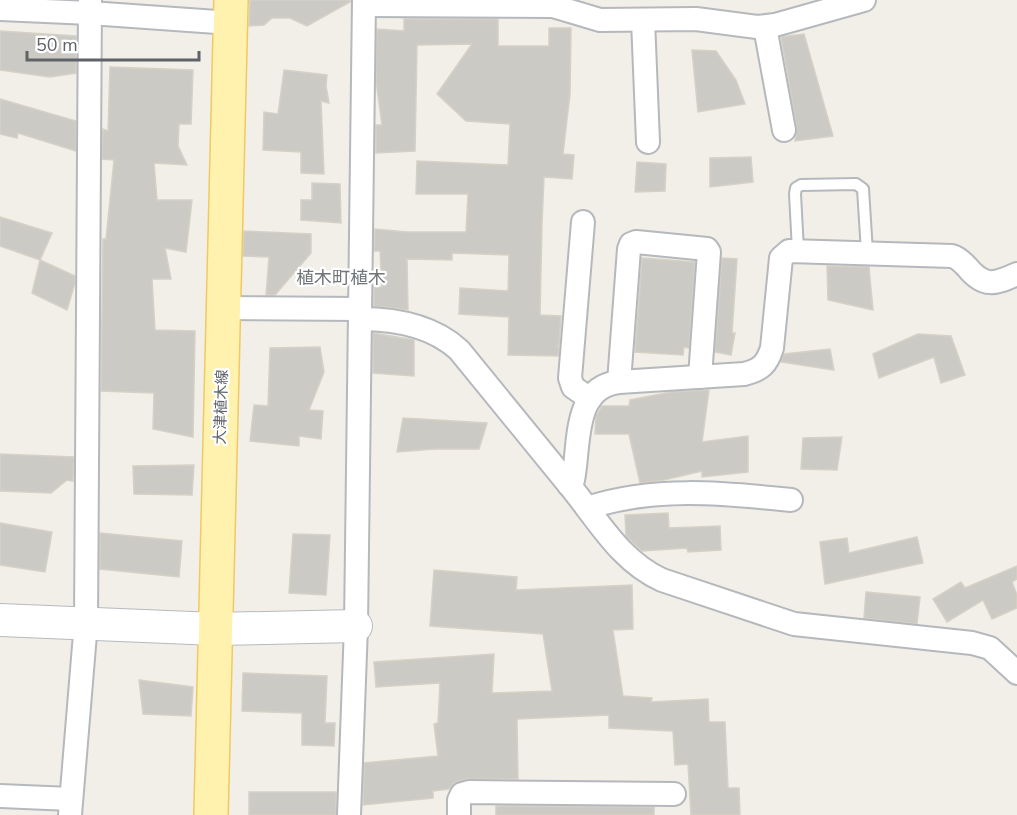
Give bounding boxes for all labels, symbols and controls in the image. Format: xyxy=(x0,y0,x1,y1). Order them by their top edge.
scale bar xyxy=(27,24,200,62)
text: 50 m xyxy=(36,33,78,57)
district label: 植木町植木 xyxy=(296,266,386,290)
street label: 大津植木線 xyxy=(210,369,232,445)

